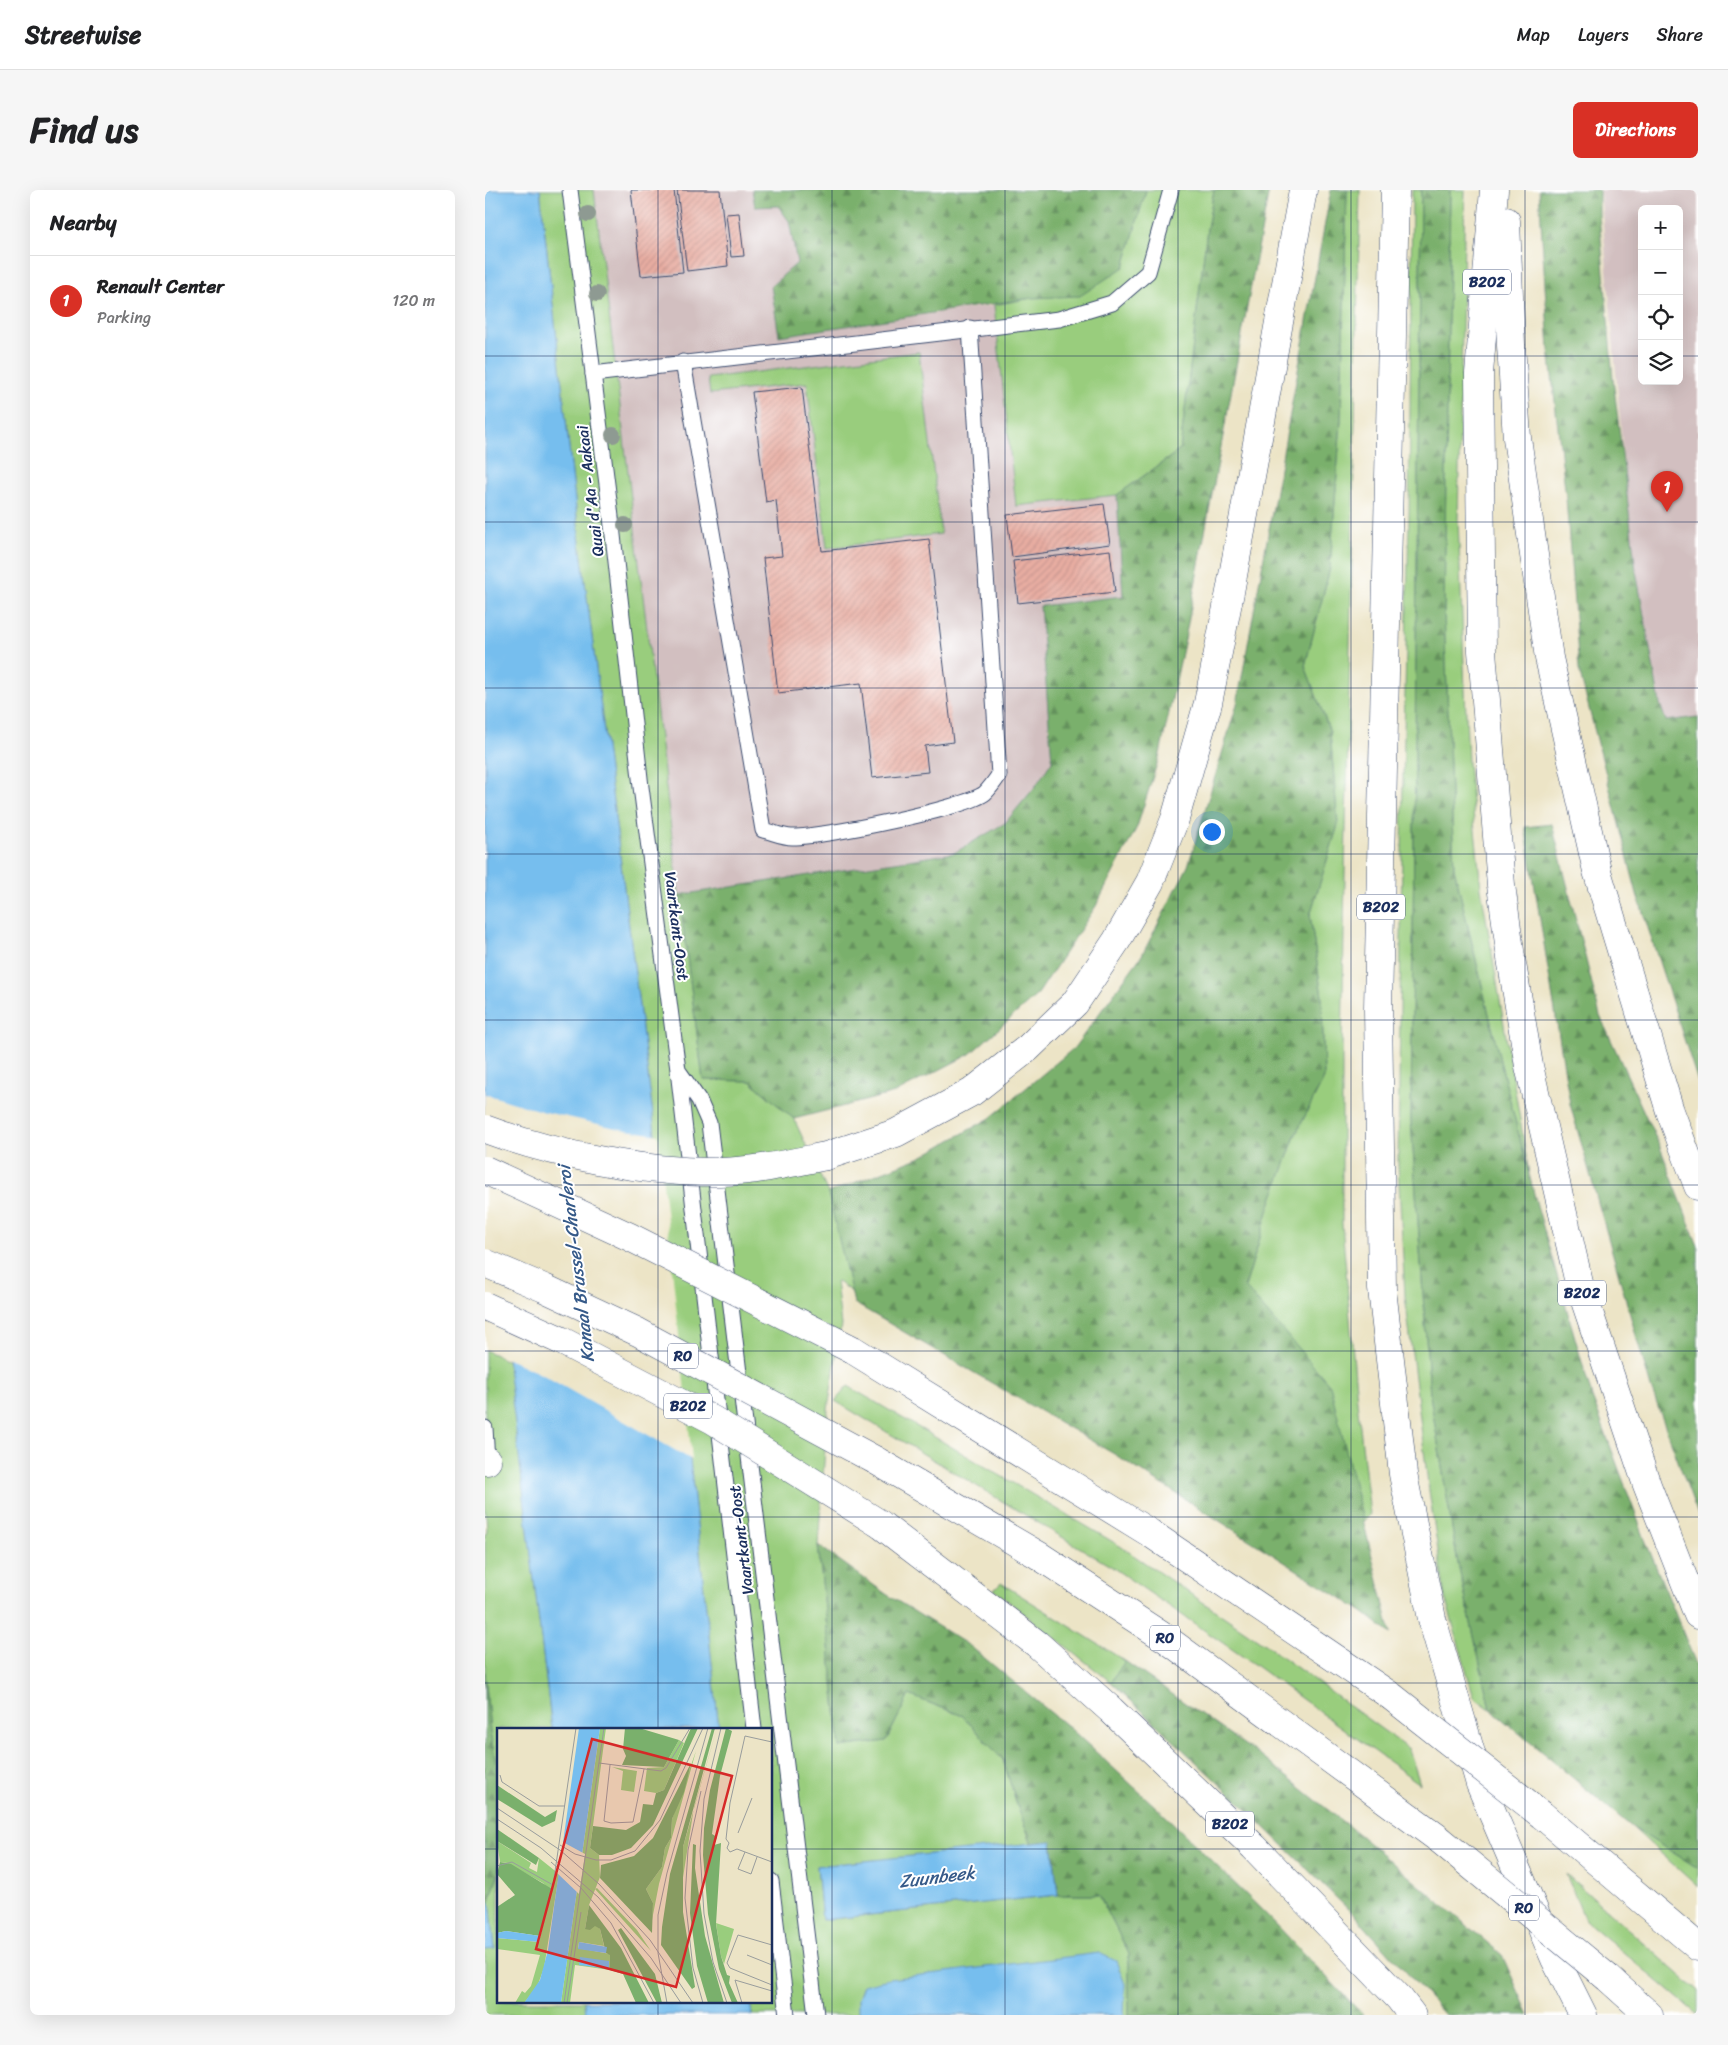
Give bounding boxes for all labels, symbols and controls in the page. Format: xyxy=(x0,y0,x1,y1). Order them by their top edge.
text: Streetwise xyxy=(25,14,141,56)
text: Map xyxy=(1517,19,1550,51)
text: Layers xyxy=(1578,19,1629,51)
text: Share xyxy=(1657,19,1703,51)
text: Find us xyxy=(30,99,138,161)
button: Directions xyxy=(1573,102,1698,158)
text: Nearby xyxy=(50,204,116,242)
map controls xyxy=(1638,205,1683,385)
button: + xyxy=(1638,205,1683,250)
button: − xyxy=(1638,250,1683,295)
text: Renault Center xyxy=(97,270,224,303)
road number: B202 xyxy=(1463,270,1511,294)
text: 1 xyxy=(63,286,69,315)
text: 120 m xyxy=(392,286,435,315)
button: locate xyxy=(1638,295,1683,340)
text: Parking xyxy=(97,303,151,332)
button: layers xyxy=(1638,340,1683,385)
street label: Quai d'Aa - Aakaai xyxy=(568,423,612,558)
pin: 1 xyxy=(1651,471,1683,512)
your location xyxy=(1199,819,1225,845)
street label: Vaartkant-Oost xyxy=(656,870,698,982)
road number: B202 xyxy=(1357,894,1405,920)
water label: Kanaal Brussel-Charleroi xyxy=(548,1160,604,1364)
road number: B202 xyxy=(1558,1280,1606,1306)
road number: R0 xyxy=(668,1344,698,1368)
road number: B202 xyxy=(664,1394,712,1418)
street label: Vaartkant-Oost xyxy=(720,1484,762,1596)
road number: R0 xyxy=(1150,1626,1180,1650)
inset map xyxy=(497,1728,773,2002)
road number: B202 xyxy=(1206,1812,1254,1836)
water label: Zuunbeek xyxy=(897,1856,978,1898)
road number: R0 xyxy=(1509,1896,1539,1920)

